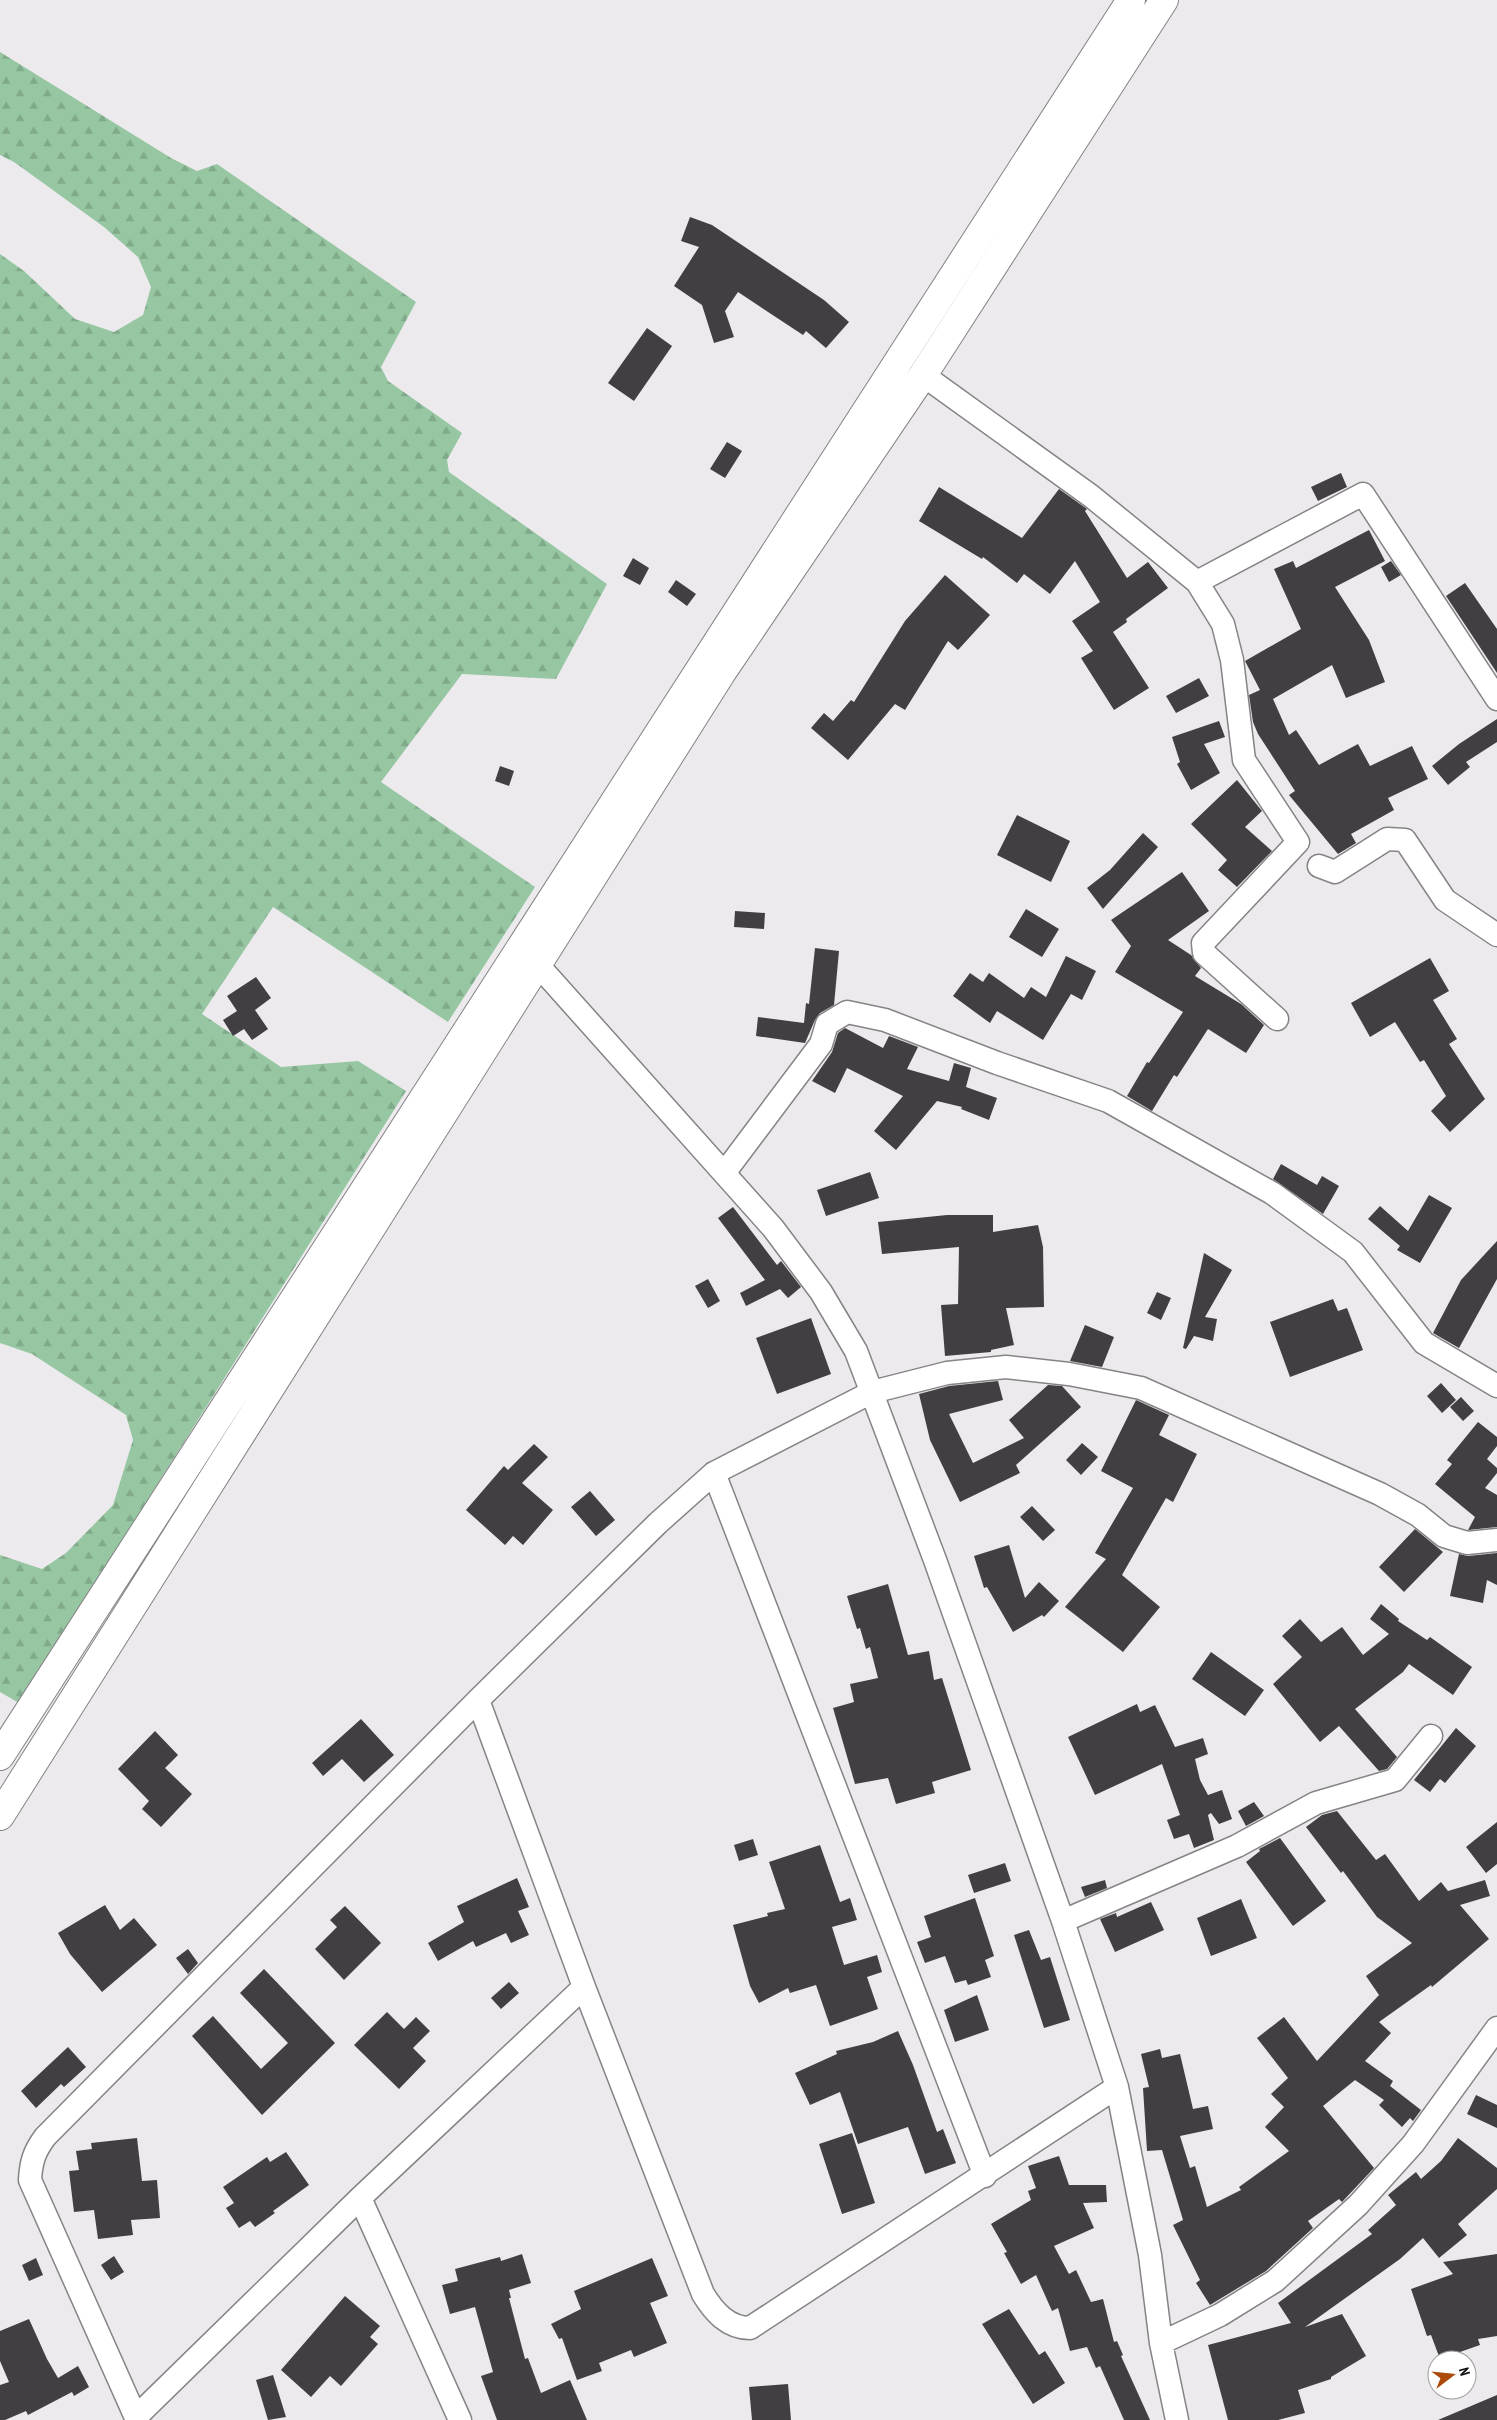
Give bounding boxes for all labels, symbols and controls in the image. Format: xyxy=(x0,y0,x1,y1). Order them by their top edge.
north arrow xyxy=(1427,2350,1477,2400)
text: N xyxy=(1455,2365,1474,2378)

